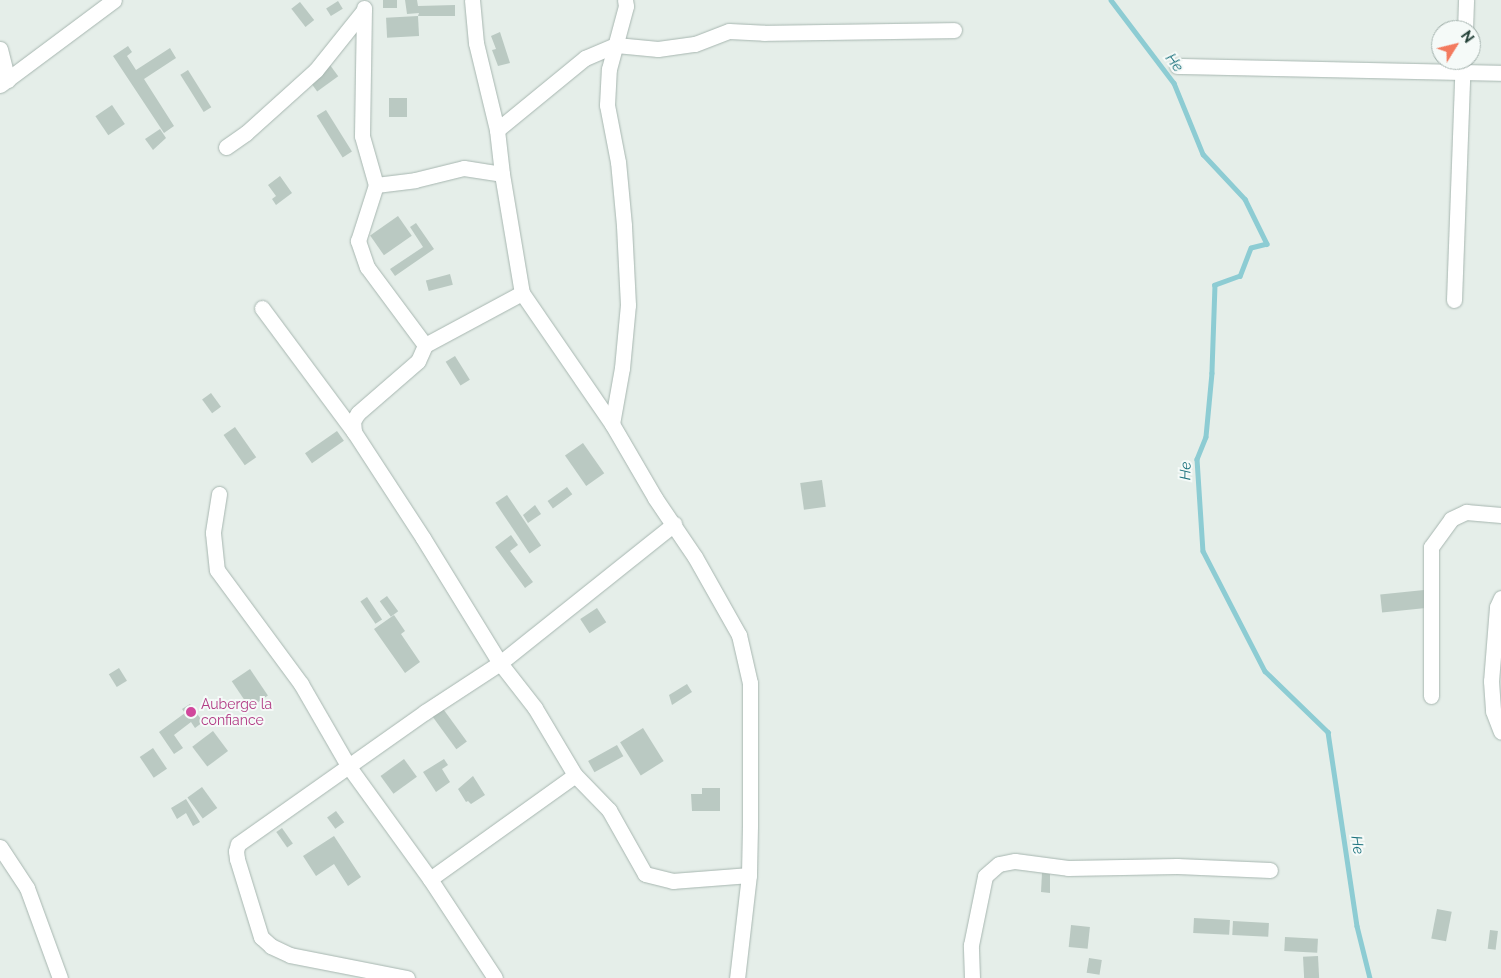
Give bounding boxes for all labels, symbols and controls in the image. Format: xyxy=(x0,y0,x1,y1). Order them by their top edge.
north arrow xyxy=(1431,20,1481,70)
text: N xyxy=(1458,28,1477,46)
water label: He xyxy=(1161,50,1187,76)
water label: He xyxy=(1177,462,1195,480)
place label: Auberge la confiance xyxy=(201,696,272,729)
marker: Auberge la confiance xyxy=(185,706,197,718)
water label: He xyxy=(1347,834,1367,856)

